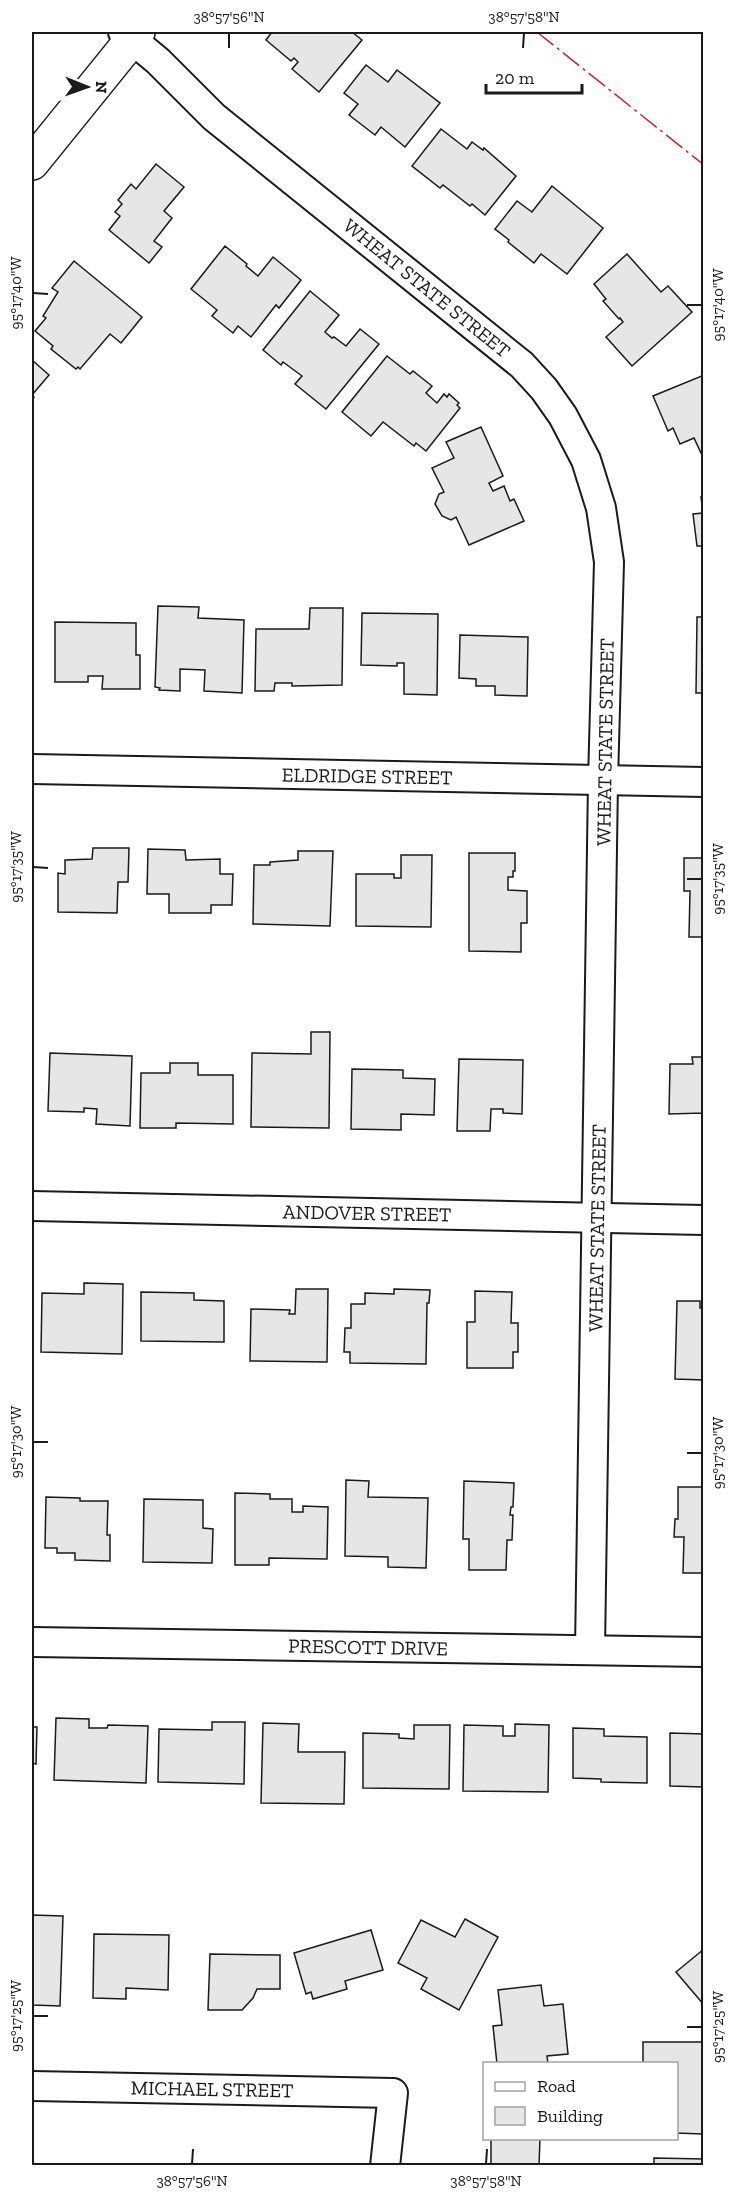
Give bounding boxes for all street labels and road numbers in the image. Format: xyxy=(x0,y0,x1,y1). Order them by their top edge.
street label: WHEAT STATE STREET xyxy=(339,213,515,363)
street label: WHEAT STATE STREET xyxy=(591,638,619,846)
street label: ELDRIDGE STREET xyxy=(281,763,453,789)
street label: WHEAT STATE STREET xyxy=(583,1124,611,1332)
street label: ANDOVER STREET xyxy=(282,1200,452,1226)
street label: PRESCOTT DRIVE xyxy=(288,1634,448,1660)
street label: MICHAEL STREET xyxy=(130,2076,294,2102)

